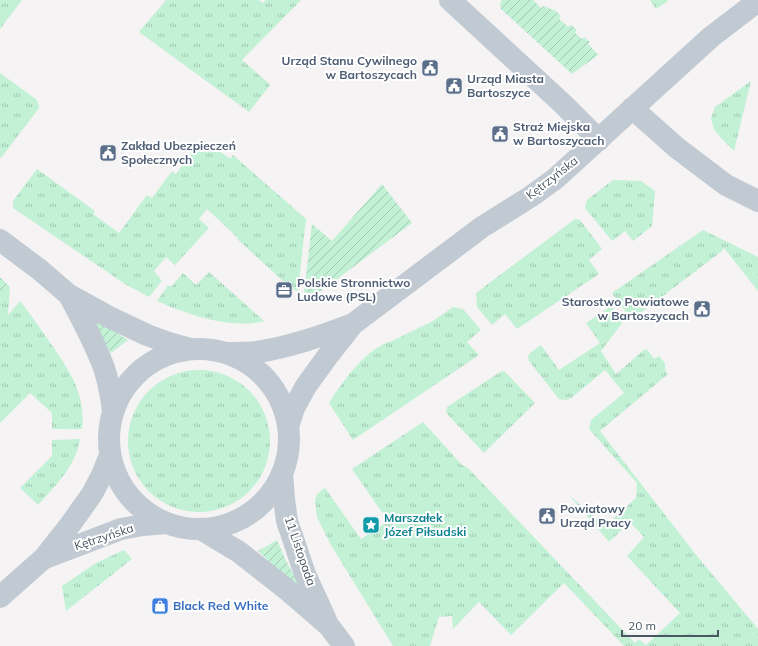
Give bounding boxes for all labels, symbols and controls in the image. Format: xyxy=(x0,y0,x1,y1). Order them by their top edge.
place label: Urząd Stanu Cywilnego w Bartoszycach xyxy=(282,53,417,82)
public building icon: Urząd Stanu Cywilnego w Bartoszycach xyxy=(420,58,440,78)
place label: Urząd Miasta Bartoszyce xyxy=(467,71,544,100)
public building icon: Urząd Miasta Bartoszyce xyxy=(444,76,464,96)
place label: Straż Miejska w Bartoszycach xyxy=(513,119,605,148)
public building icon: Straż Miejska w Bartoszycach xyxy=(490,124,510,144)
place label: Zakład Ubezpieczeń Społecznych xyxy=(121,138,236,167)
public building icon: Zakład Ubezpieczeń Społecznych xyxy=(98,143,118,163)
street label: Kętrzyńska xyxy=(523,153,581,202)
place label: Polskie Stronnictwo Ludowe (PSL) xyxy=(297,275,410,304)
office icon: Polskie Stronnictwo Ludowe (PSL) xyxy=(274,280,294,300)
place label: Starostwo Powiatowe w Bartoszycach xyxy=(562,294,689,323)
public building icon: Starostwo Powiatowe w Bartoszycach xyxy=(692,299,712,319)
place label: Powiatowy Urząd Pracy xyxy=(560,501,631,530)
public building icon: Powiatowy Urząd Pracy xyxy=(537,506,557,526)
place label: Marszałek Józef Piłsudski xyxy=(384,510,466,539)
street label: 11 Listopada xyxy=(282,514,319,588)
place icon: Marszałek Józef Piłsudski xyxy=(361,515,381,535)
street label: Kętrzyńska xyxy=(72,520,135,553)
shop icon: Black Red White xyxy=(150,596,170,616)
place label: Black Red White xyxy=(173,598,269,613)
scale bar xyxy=(622,612,718,638)
text: 20 m xyxy=(628,618,656,633)

